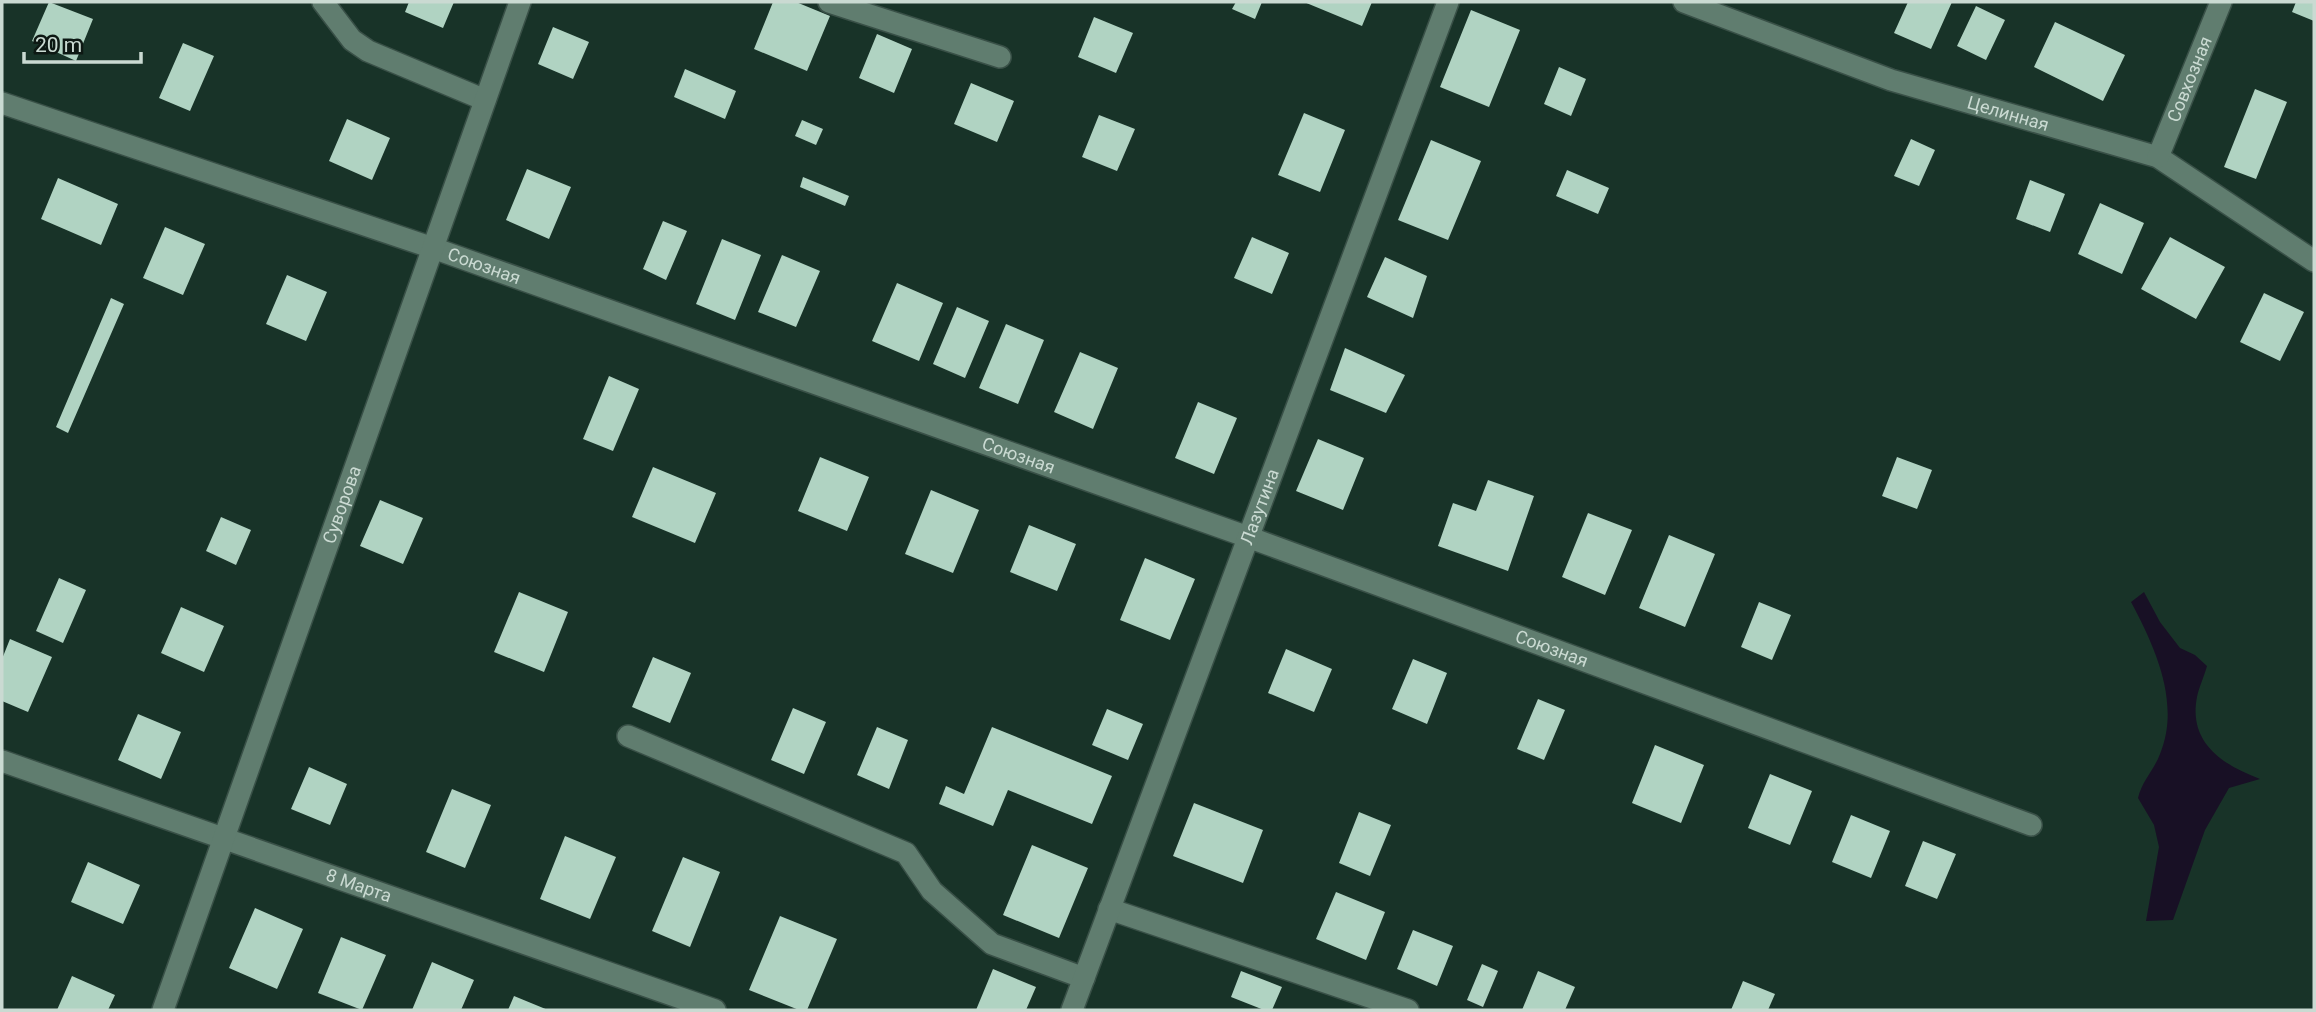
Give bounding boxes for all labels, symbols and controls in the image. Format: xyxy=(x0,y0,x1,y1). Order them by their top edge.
scale bar xyxy=(24,21,142,65)
text: 20 m xyxy=(35,33,82,57)
street label: Совхозная xyxy=(2162,33,2216,125)
street label: Целинная xyxy=(1965,92,2051,135)
street label: Союзная xyxy=(445,243,524,288)
street label: Союзная xyxy=(979,433,1058,478)
street label: Суворова xyxy=(318,463,365,546)
street label: Лазутина xyxy=(1235,466,1283,548)
street label: Союзная xyxy=(1513,625,1591,671)
street label: 8 Марта xyxy=(324,864,395,906)

